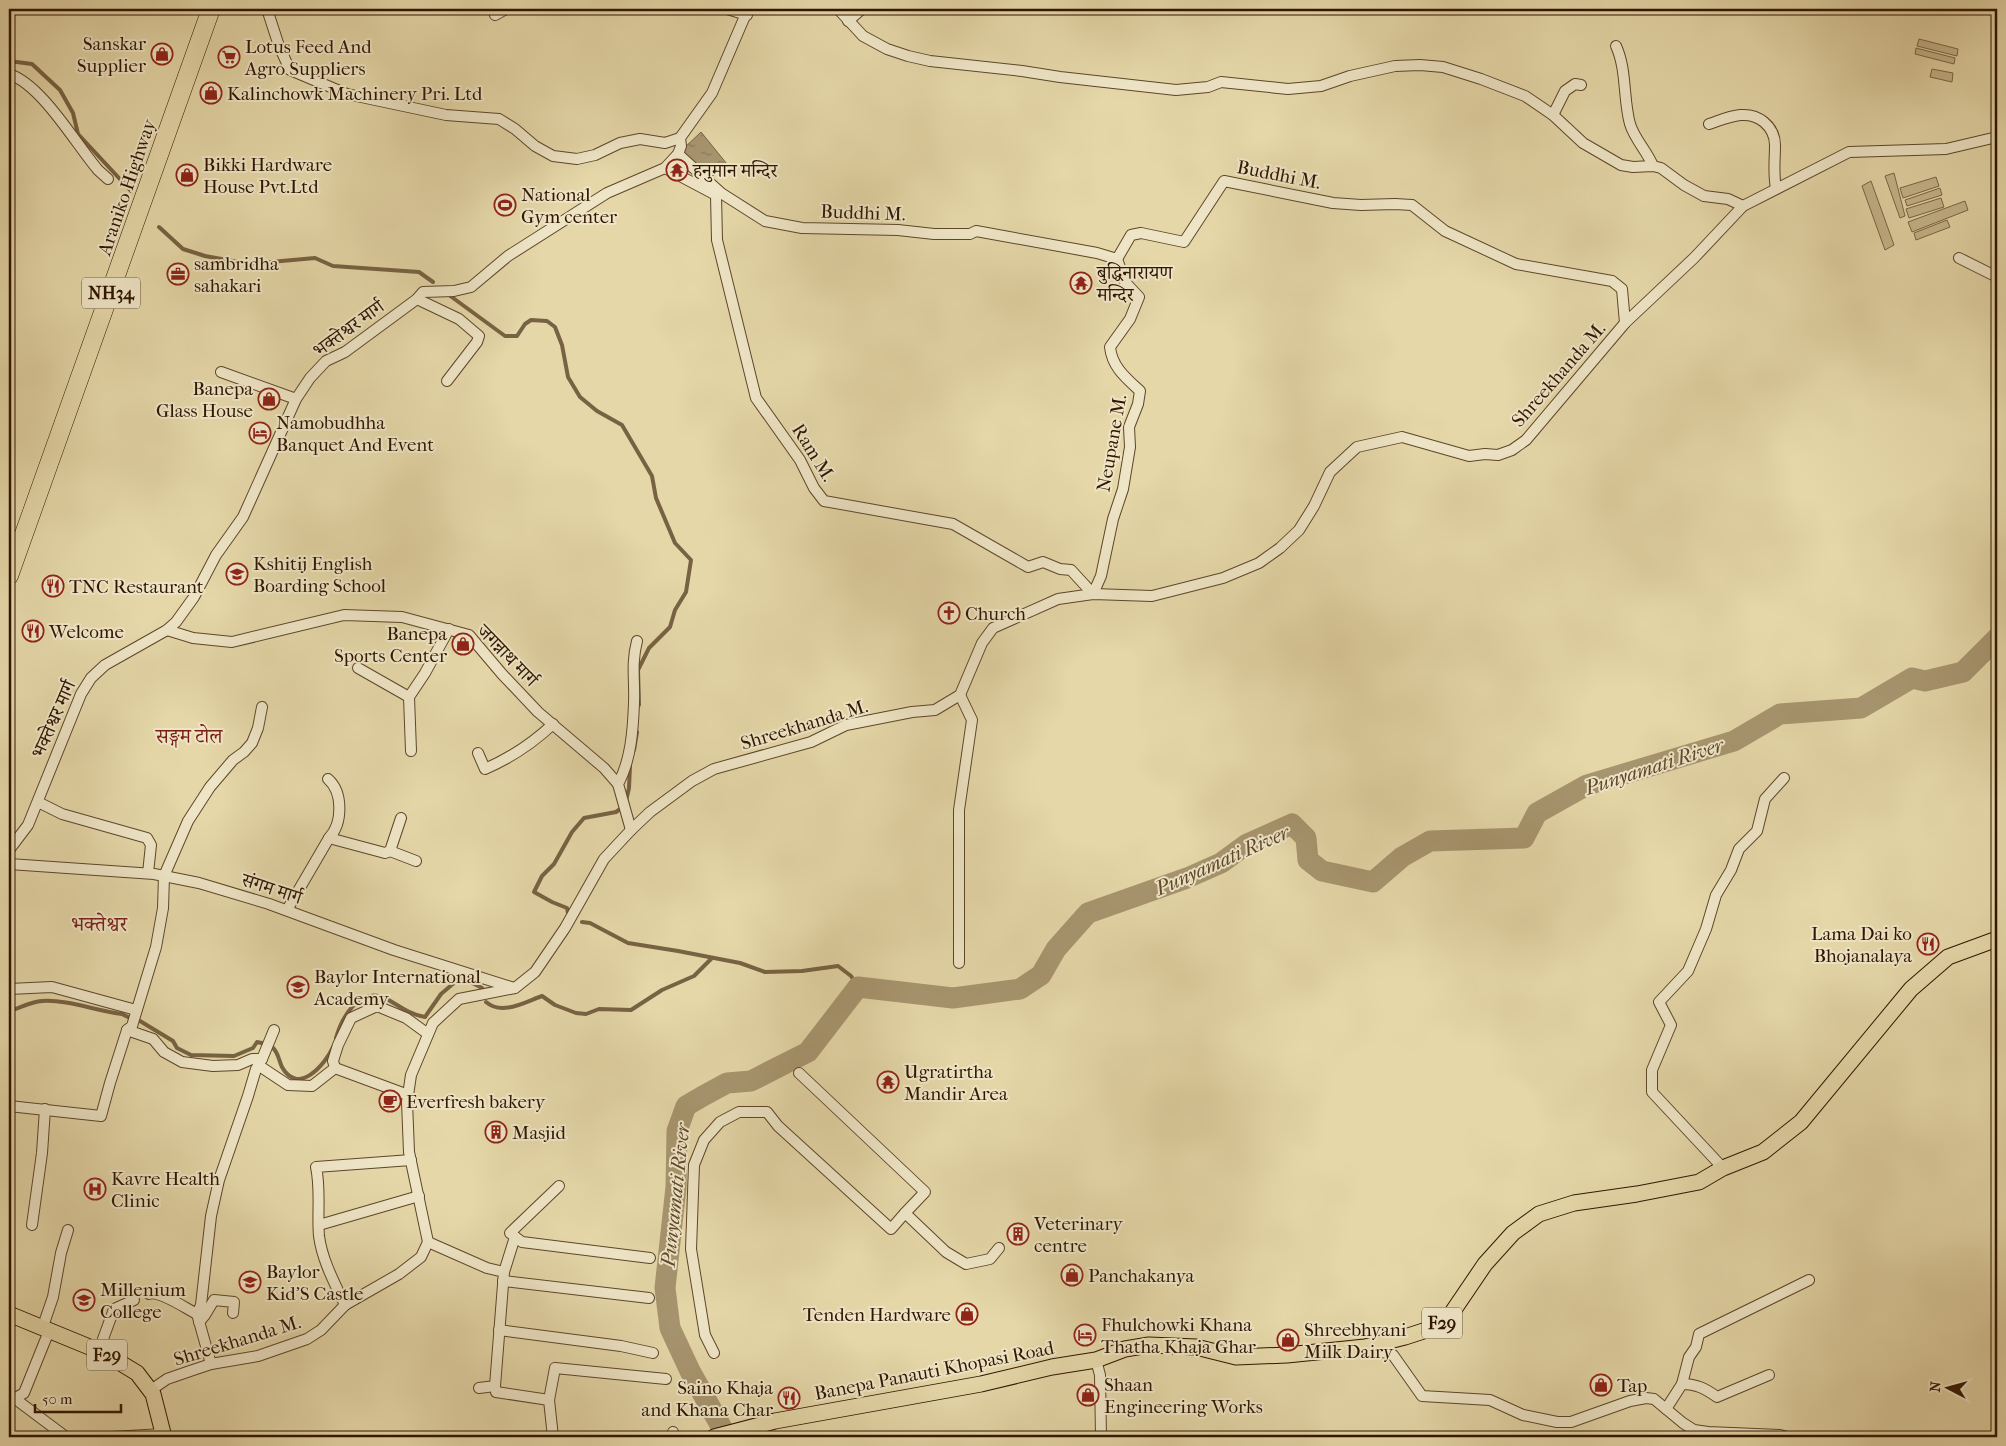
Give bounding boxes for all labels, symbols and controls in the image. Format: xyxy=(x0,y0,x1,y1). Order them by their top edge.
place label: Sanskar Supplier xyxy=(77,33,147,77)
place label: Lotus Feed And Agro Suppliers xyxy=(244,36,372,80)
shop icon: Sanskar Supplier xyxy=(150,42,174,66)
supermarket icon: Lotus Feed And Agro Suppliers xyxy=(217,45,241,69)
shop icon: Kalinchowk Machinery Pri. Ltd xyxy=(199,81,223,105)
place label: Kalinchowk Machinery Pri. Ltd xyxy=(227,83,483,105)
street label: Araniko Highway xyxy=(93,116,161,259)
place label: Bikki Hardware House Pvt.Ltd xyxy=(203,154,332,198)
street label: Buddhi M. xyxy=(1235,156,1323,194)
temple icon: हनुमान मन्दिर xyxy=(665,158,689,182)
place label: हनुमान मन्दिर xyxy=(692,160,778,183)
shop icon: Bikki Hardware House Pvt.Ltd xyxy=(175,163,199,187)
place label: National Gym center xyxy=(521,184,618,228)
sports icon: National Gym center xyxy=(493,193,517,217)
street label: Buddhi M. xyxy=(820,201,906,225)
place label: sambridha sahakari xyxy=(194,253,279,297)
office icon: sambridha sahakari xyxy=(166,262,190,286)
place label: बुद्धिनारायण मन्दिर xyxy=(1096,262,1174,306)
temple icon: बुद्धिनारायण मन्दिर xyxy=(1069,271,1093,295)
road number: NH34 xyxy=(82,278,140,308)
street label: भक्तेश्वर मार्ग xyxy=(308,294,389,362)
street label: Shreekhanda M. xyxy=(1507,318,1610,432)
place label: Banepa Glass House xyxy=(156,378,253,422)
shop icon: Banepa Glass House xyxy=(257,387,281,411)
street label: Neupane M. xyxy=(1093,393,1131,494)
place label: Namobudhha Banquet And Event xyxy=(276,412,434,456)
street label: Ram M. xyxy=(787,420,839,485)
hotel icon: Namobudhha Banquet And Event xyxy=(248,421,272,445)
place label: Kshitij English Boarding School xyxy=(253,553,386,597)
school or university icon: Kshitij English Boarding School xyxy=(225,562,249,586)
restaurant icon: TNC Restaurant xyxy=(41,574,65,598)
place label: TNC Restaurant xyxy=(69,576,204,598)
church icon: Church xyxy=(937,601,961,625)
place label: Church xyxy=(965,603,1026,625)
restaurant icon: Welcome xyxy=(21,619,45,643)
street label: जगन्नाथ मार्ग xyxy=(472,619,543,692)
place label: Welcome xyxy=(48,621,124,643)
place label: Banepa Sports Center xyxy=(334,623,448,667)
shop icon: Banepa Sports Center xyxy=(451,632,475,656)
street label: भक्तेश्वर मार्ग xyxy=(26,676,81,762)
street label: Shreekhanda M. xyxy=(738,695,870,755)
district label: सङ्गम टोल xyxy=(155,724,223,748)
water label: Punyamati River xyxy=(1581,733,1728,800)
water label: Punyamati River xyxy=(1151,820,1295,901)
street label: संगम मार्ग xyxy=(238,869,306,909)
district label: भक्तेश्वर xyxy=(71,912,129,936)
place label: Lama Dai ko Bhojanalaya xyxy=(1811,923,1912,967)
restaurant icon: Lama Dai ko Bhojanalaya xyxy=(1916,932,1940,956)
place label: Baylor International Academy xyxy=(313,966,481,1010)
school or university icon: Baylor International Academy xyxy=(286,975,310,999)
place label: Ugratirtha Mandir Area xyxy=(904,1061,1008,1105)
temple icon: Ugratirtha Mandir Area xyxy=(876,1070,900,1094)
cafe icon: Everfresh bakery xyxy=(378,1089,402,1113)
place label: Everfresh bakery xyxy=(406,1091,546,1113)
building icon: Masjid xyxy=(484,1120,508,1144)
water label: Punyamati River xyxy=(656,1120,695,1269)
place label: Masjid xyxy=(512,1122,567,1144)
place label: Kavre Health Clinic xyxy=(111,1168,220,1212)
hospital icon: Kavre Health Clinic xyxy=(83,1177,107,1201)
place label: Veterinary centre xyxy=(1033,1213,1123,1257)
building icon: Veterinary centre xyxy=(1006,1222,1030,1246)
place label: Baylor Kid'S Castle xyxy=(266,1261,363,1305)
shop icon: Panchakanya xyxy=(1060,1263,1084,1287)
place label: Panchakanya xyxy=(1088,1265,1195,1287)
school or university icon: Baylor Kid'S Castle xyxy=(238,1270,262,1294)
place label: Millenium College xyxy=(100,1279,186,1323)
school or university icon: Millenium College xyxy=(72,1288,96,1312)
shop icon: Tenden Hardware xyxy=(955,1302,979,1326)
place label: Tenden Hardware xyxy=(803,1304,951,1326)
road number: F29 xyxy=(1422,1308,1462,1339)
street label: Shreekhanda M. xyxy=(171,1311,303,1371)
place label: Fhulchowki Khana Thatha Khaja Ghar xyxy=(1101,1314,1257,1358)
place label: Shreebhyani Milk Dairy xyxy=(1304,1319,1407,1363)
hotel icon: Fhulchowki Khana Thatha Khaja Ghar xyxy=(1073,1323,1097,1347)
shop icon: Shreebhyani Milk Dairy xyxy=(1276,1328,1300,1352)
street label: Banepa Panauti Khopasi Road xyxy=(812,1337,1057,1405)
road number: F29 xyxy=(87,1340,127,1370)
north arrow xyxy=(1924,1364,1974,1414)
shop icon: Tap xyxy=(1589,1373,1613,1397)
place label: Shaan Engineering Works xyxy=(1104,1374,1263,1418)
place label: Tap xyxy=(1617,1375,1647,1397)
place label: Saino Khaja and Khana Char xyxy=(641,1377,774,1421)
text: N xyxy=(1927,1380,1945,1393)
scale bar xyxy=(35,1381,121,1413)
shop icon: Shaan Engineering Works xyxy=(1076,1383,1100,1407)
restaurant icon: Saino Khaja and Khana Char xyxy=(777,1386,801,1410)
text: 50 m xyxy=(42,1390,73,1408)

